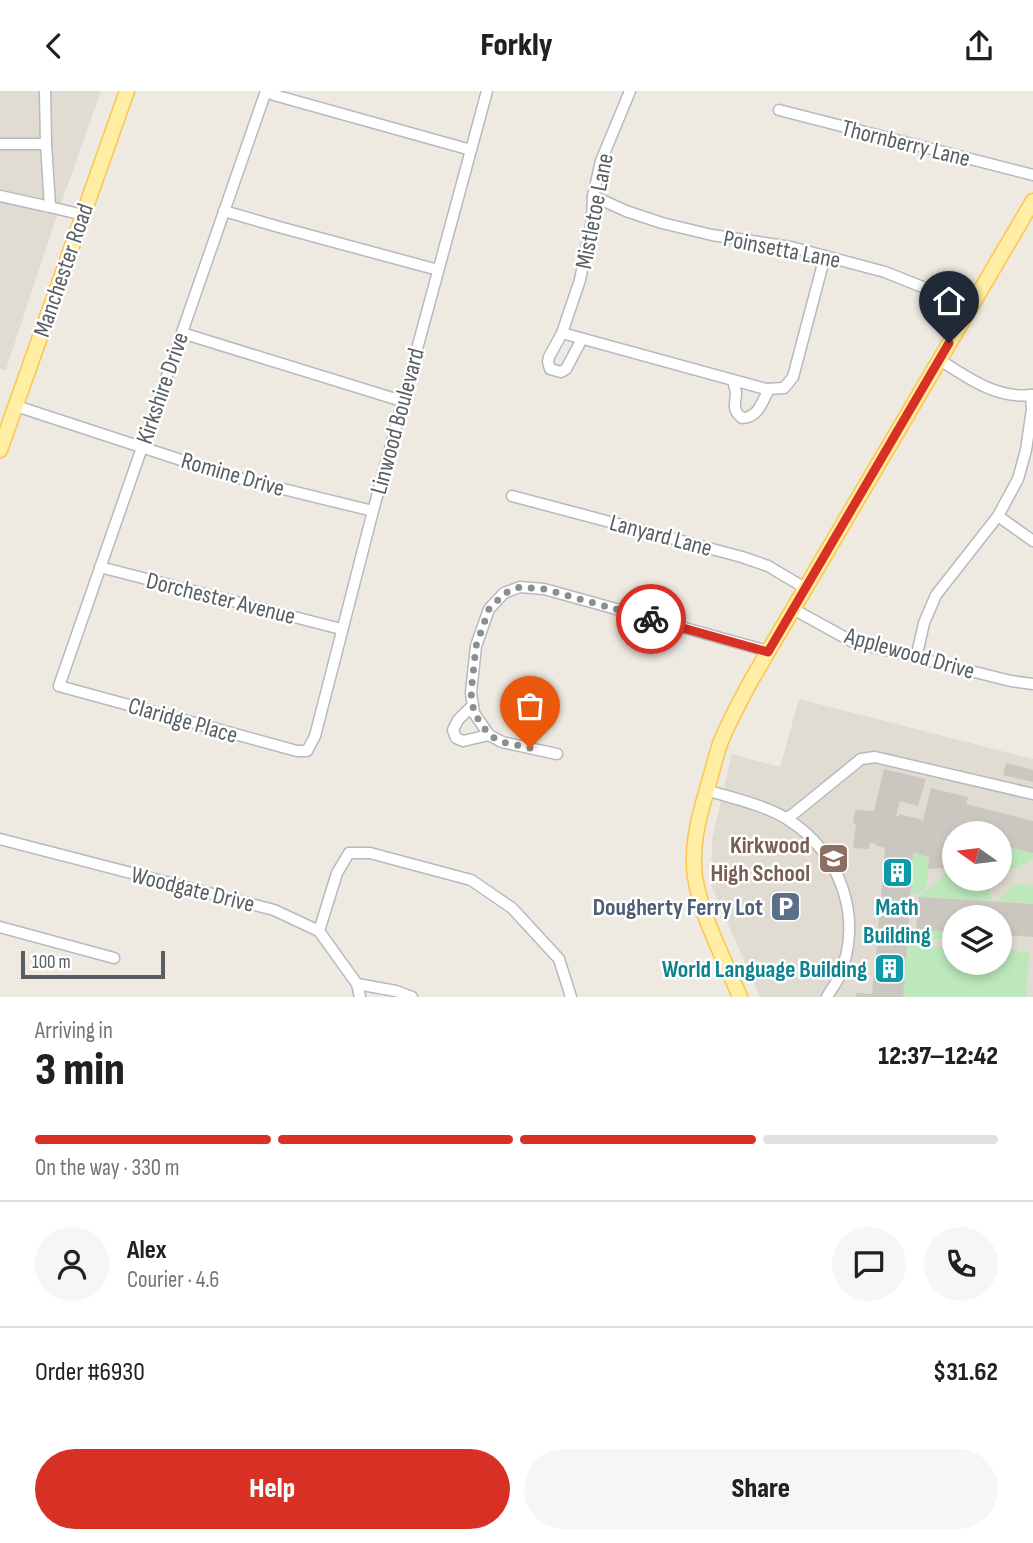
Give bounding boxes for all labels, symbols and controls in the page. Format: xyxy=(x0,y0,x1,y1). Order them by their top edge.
text: Forkly xyxy=(480,26,553,65)
icon: back xyxy=(35,27,73,65)
icon: share xyxy=(960,27,998,65)
street label: Thornberry Lane xyxy=(839,113,973,173)
street label: Mistletoe Lane xyxy=(569,151,620,271)
street label: Manchester Road xyxy=(27,200,100,341)
street label: Poinsetta Lane xyxy=(721,224,843,275)
pin xyxy=(919,271,979,343)
icon: home xyxy=(930,282,968,320)
street label: Kirkshire Drive xyxy=(130,328,195,448)
street label: Linwood Boulevard xyxy=(364,345,431,497)
street label: Romine Drive xyxy=(178,446,288,503)
street label: Lanyard Lane xyxy=(606,508,715,563)
street label: Dorchester Avenue xyxy=(143,566,298,631)
courier xyxy=(616,584,686,654)
icon: bike xyxy=(632,600,670,638)
street label: Applewood Drive xyxy=(841,621,978,686)
pin xyxy=(500,676,560,748)
icon: bag xyxy=(511,687,549,725)
street label: Claridge Place xyxy=(125,691,241,750)
north arrow xyxy=(942,821,1012,891)
map controls xyxy=(942,821,1012,975)
place label: Kirkwood High School xyxy=(710,831,810,888)
school or university icon: Kirkwood High School xyxy=(816,842,850,876)
building icon: Math Building xyxy=(880,856,914,890)
street label: Woodgate Drive xyxy=(128,860,258,919)
parking icon: Dougherty Ferry Lot xyxy=(769,890,803,924)
place label: Dougherty Ferry Lot xyxy=(593,893,763,922)
place label: Math Building xyxy=(863,893,931,950)
button: layers xyxy=(942,905,1012,975)
scale bar xyxy=(21,948,164,980)
text: 100 m xyxy=(32,951,71,974)
building icon: World Language Building xyxy=(873,952,907,986)
place label: World Language Building xyxy=(662,955,867,984)
text: Arriving in xyxy=(35,1017,113,1045)
text: 12:37–12:42 xyxy=(878,1041,998,1072)
text: 3 min xyxy=(35,1043,125,1098)
text: On the way · 330 m xyxy=(35,1154,180,1182)
button: person xyxy=(35,1227,109,1301)
button: chat xyxy=(832,1227,906,1301)
button: phone xyxy=(924,1227,998,1301)
text: Alex xyxy=(127,1235,167,1266)
text: Courier · 4.6 xyxy=(127,1266,219,1294)
text: Order #6930 xyxy=(35,1357,145,1388)
text: $31.62 xyxy=(933,1357,998,1388)
button: Help xyxy=(35,1449,510,1529)
button: Share xyxy=(524,1449,998,1529)

